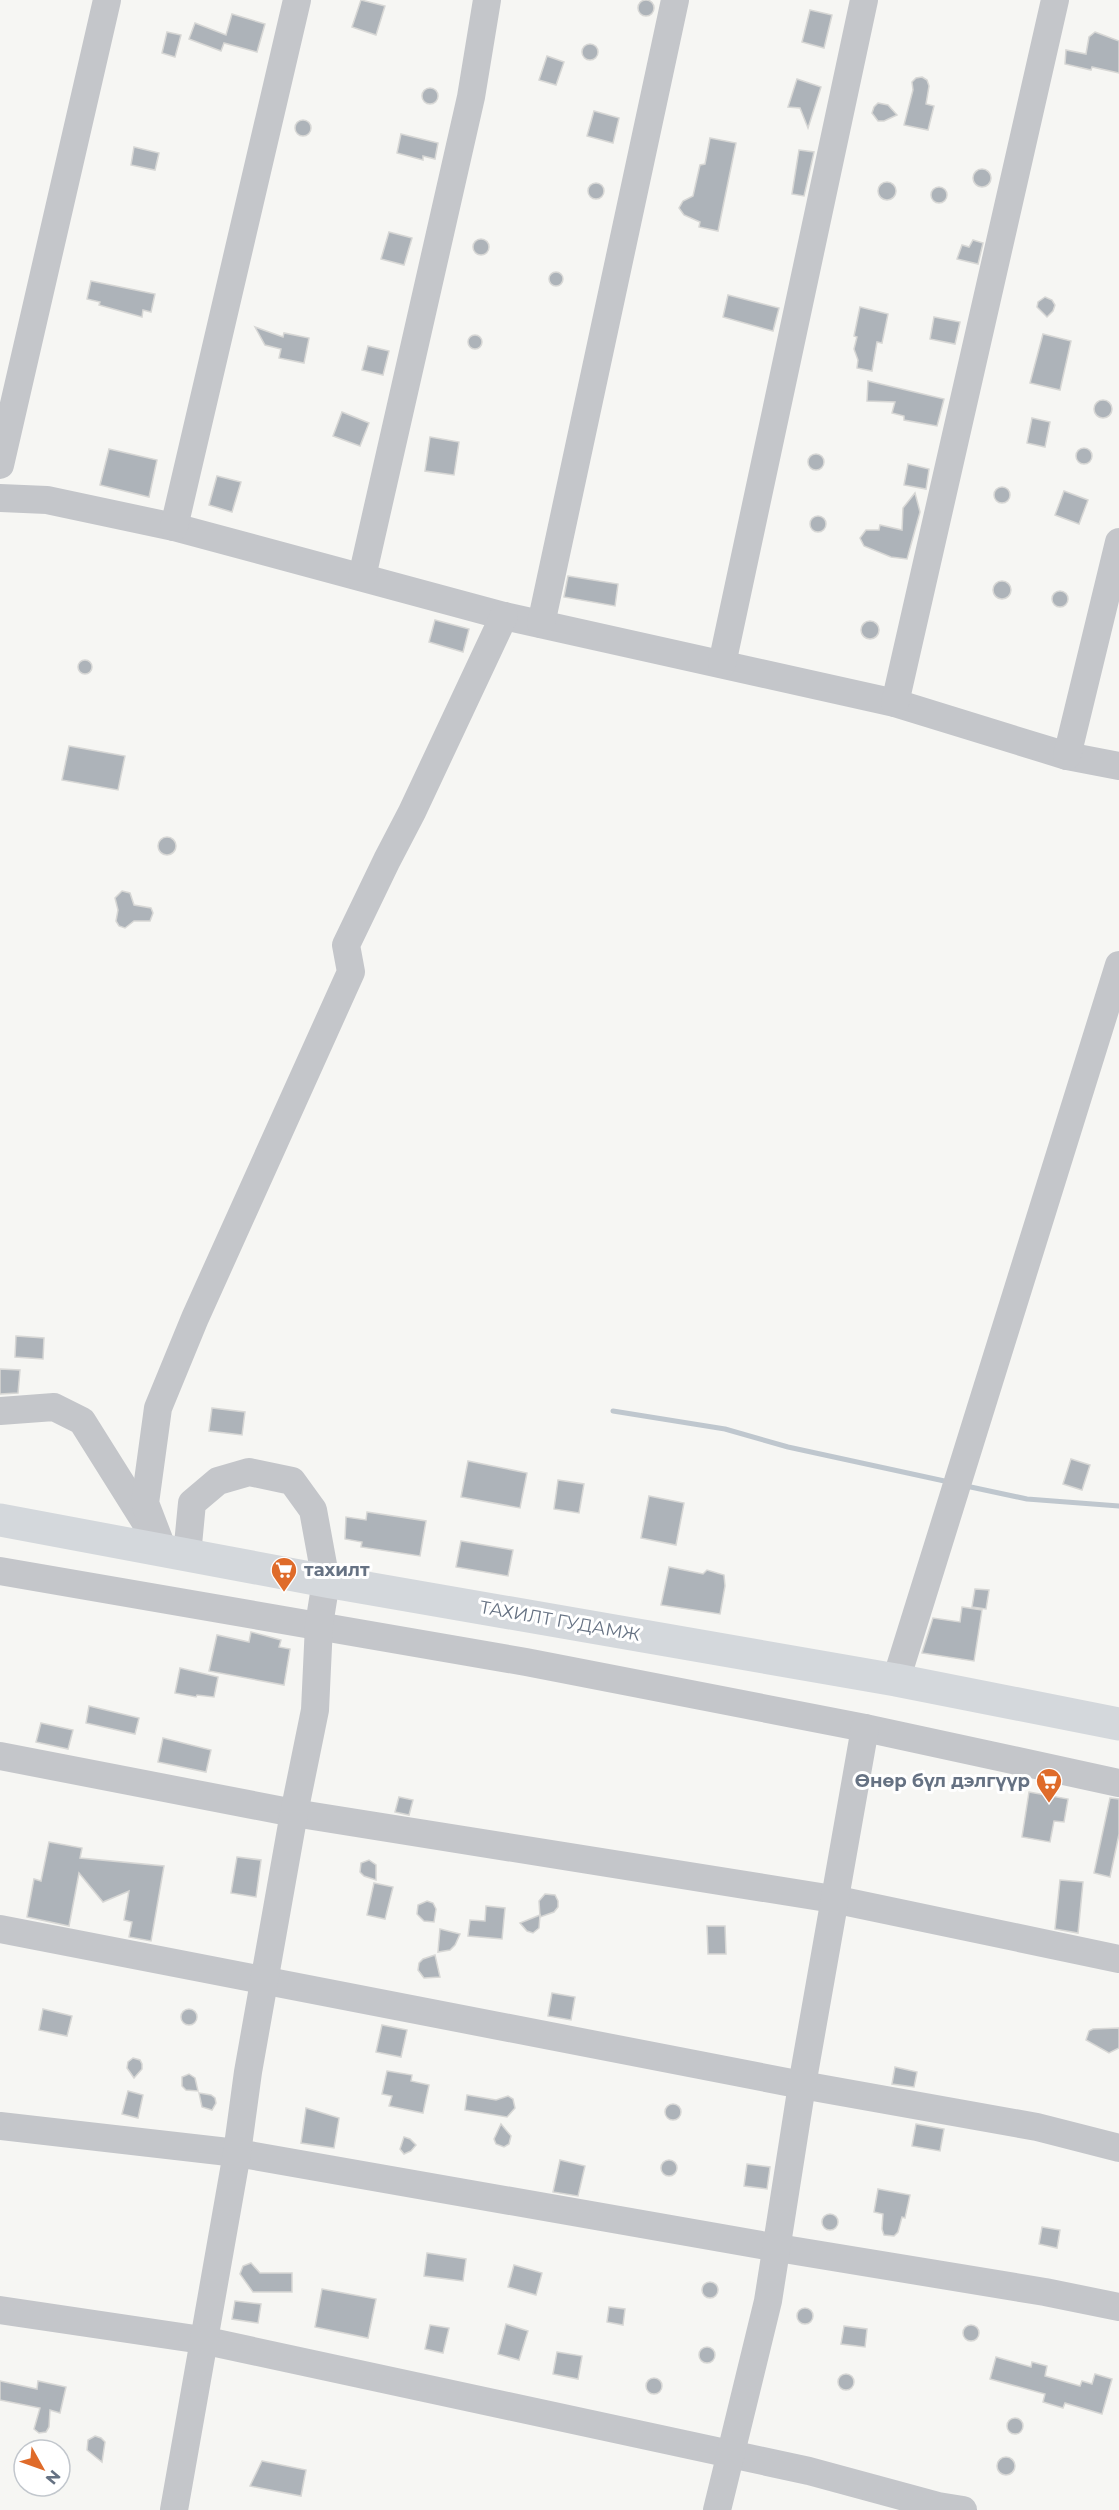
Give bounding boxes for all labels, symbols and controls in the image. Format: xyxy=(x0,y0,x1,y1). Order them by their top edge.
supermarket icon: тахилт xyxy=(269,1555,299,1593)
place label: тахилт xyxy=(304,1559,370,1581)
street label: ТАХИЛТ ГУДАМЖ xyxy=(478,1596,642,1646)
supermarket icon: Өнөр бүл дэлгүүр xyxy=(1034,1766,1064,1804)
place label: Өнөр бүл дэлгүүр xyxy=(855,1770,1030,1792)
north arrow xyxy=(12,2438,72,2498)
text: N xyxy=(42,2466,65,2488)

